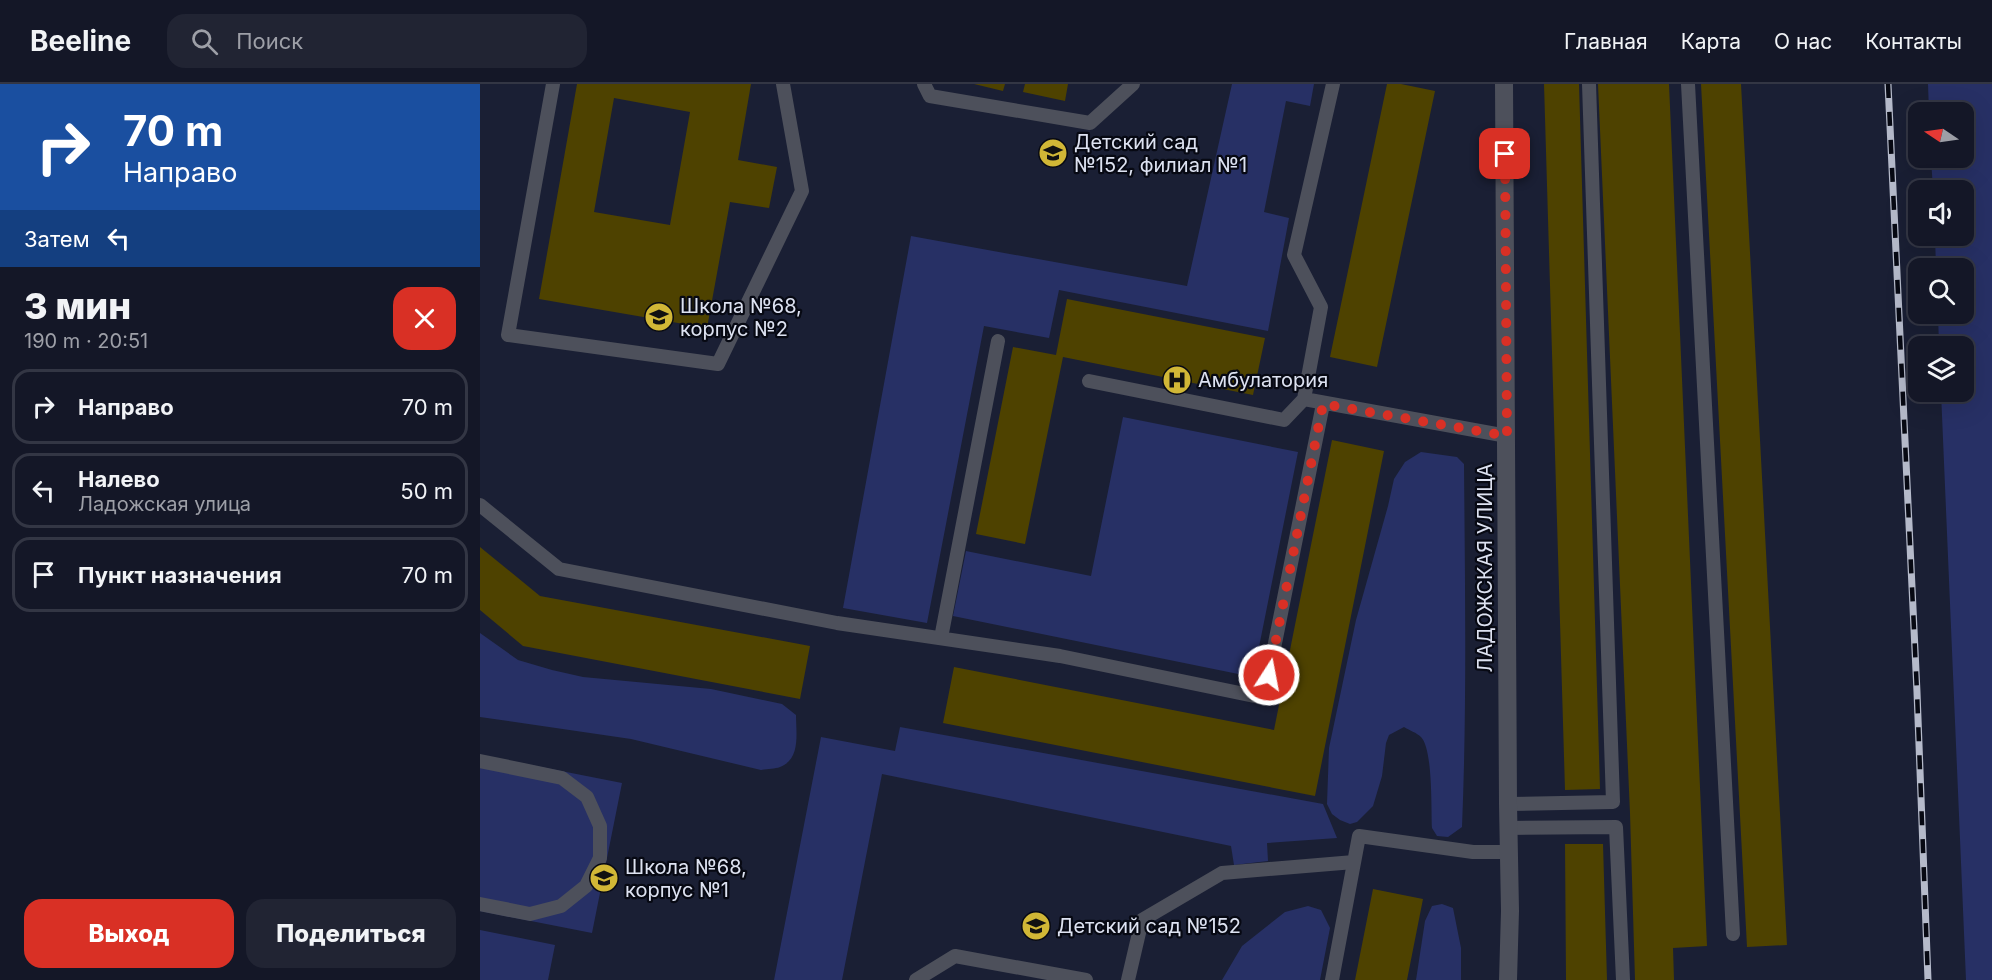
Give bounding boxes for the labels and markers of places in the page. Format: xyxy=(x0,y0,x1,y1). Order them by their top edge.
pin xyxy=(1479,128,1530,179)
place label: Детский сад №152, филиал №1 xyxy=(1074,130,1247,177)
school or university icon: Детский сад №152, филиал №1 xyxy=(1037,137,1069,169)
place label: Школа №68, корпус №2 xyxy=(680,294,802,341)
school or university icon: Школа №68, корпус №2 xyxy=(643,301,675,333)
hospital icon: Амбулатория xyxy=(1161,364,1193,396)
place label: Амбулатория xyxy=(1198,368,1328,392)
place label: Школа №68, корпус №1 xyxy=(625,855,747,902)
school or university icon: Школа №68, корпус №1 xyxy=(588,862,620,894)
school or university icon: Детский сад №152 xyxy=(1020,910,1052,942)
place label: Детский сад №152 xyxy=(1057,914,1241,938)

